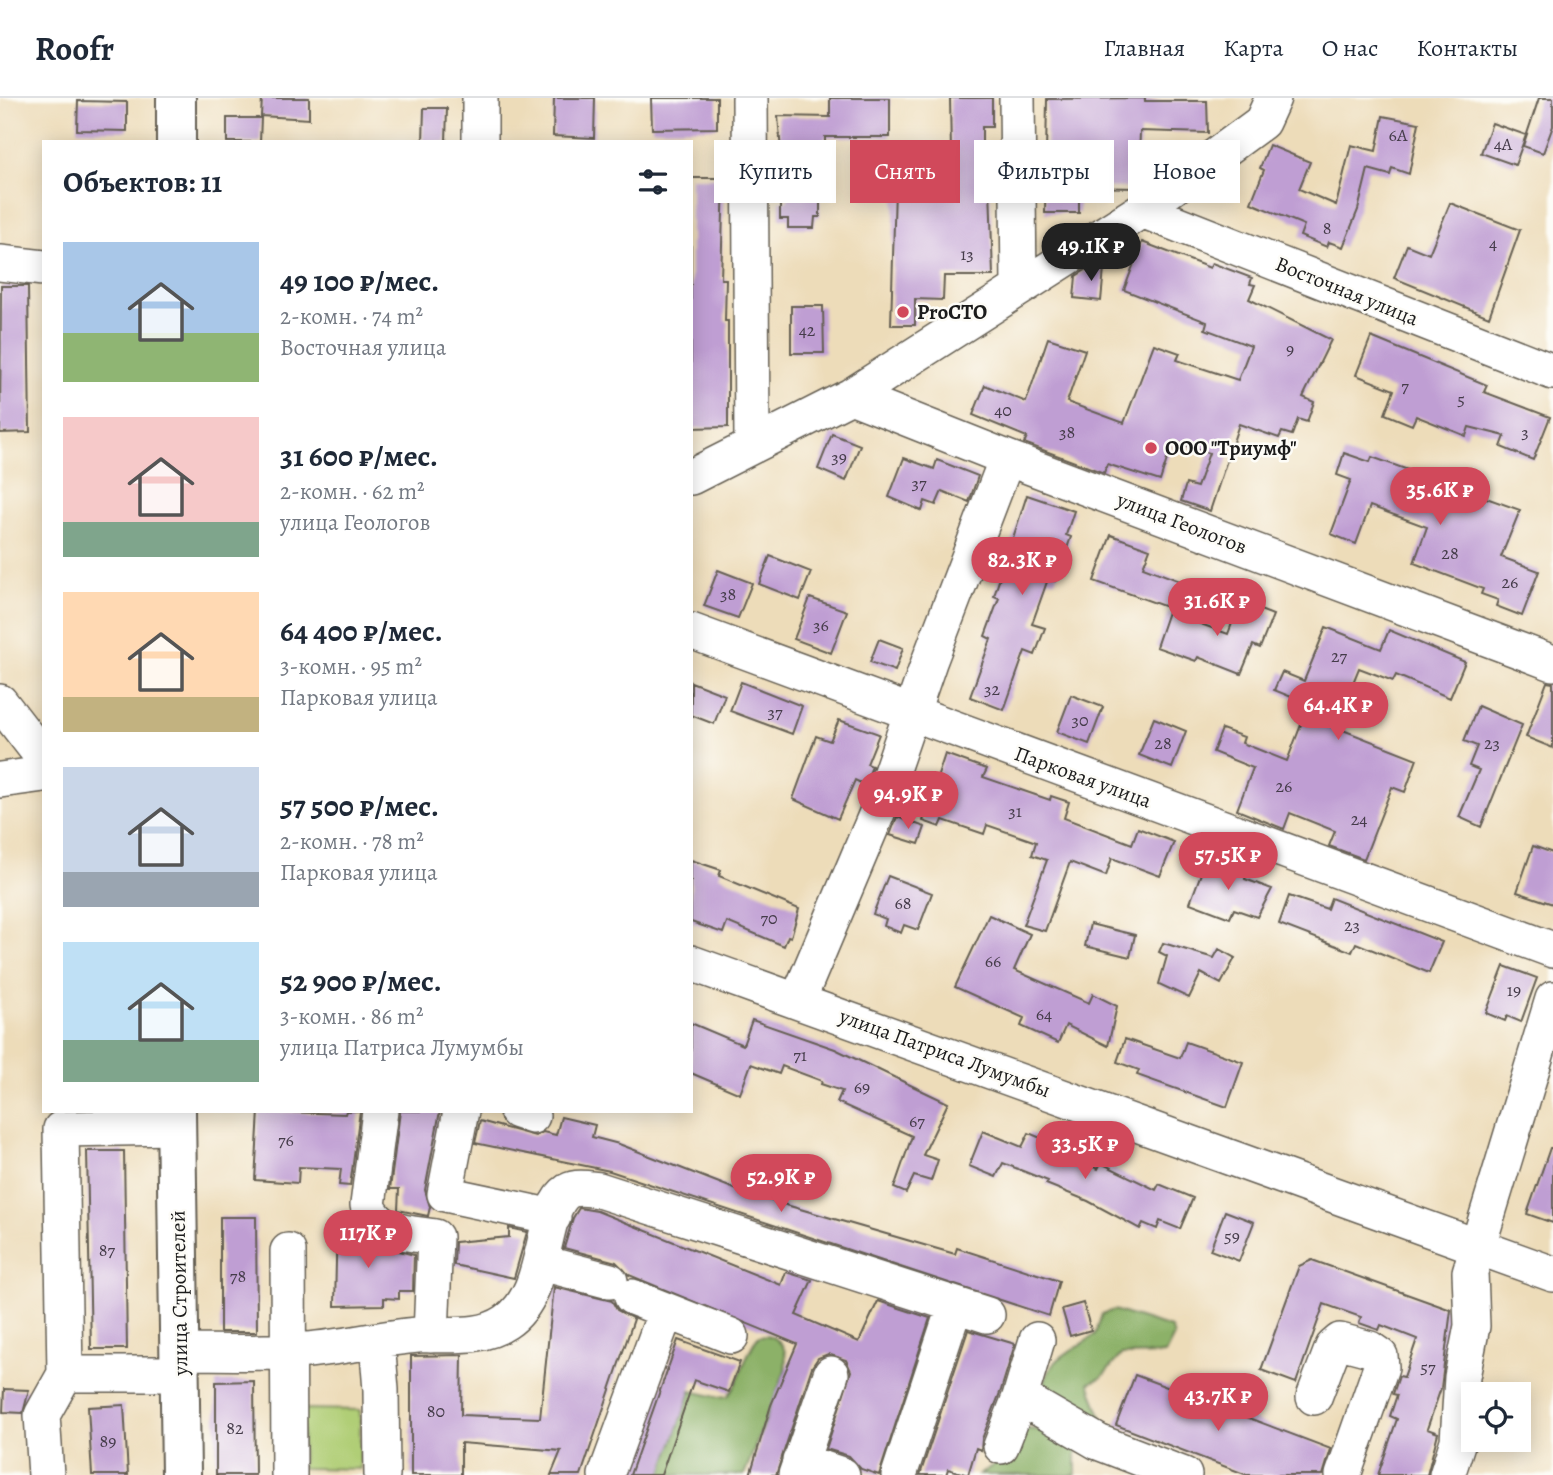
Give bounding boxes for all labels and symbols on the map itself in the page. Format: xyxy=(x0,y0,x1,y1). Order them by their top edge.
house number: 6А xyxy=(1389,123,1408,147)
house number: 4А xyxy=(1494,132,1513,156)
house number: 8 xyxy=(1323,216,1331,240)
pin: 49.1K ₽ xyxy=(1026,223,1156,283)
house number: 4 xyxy=(1489,231,1497,255)
house number: 13 xyxy=(960,242,974,266)
street label: Восточная улица xyxy=(1271,250,1423,333)
place label: ProСТО xyxy=(917,298,987,326)
marker: ProСТО xyxy=(895,304,911,320)
house number: 42 xyxy=(799,318,816,342)
house number: 9 xyxy=(1286,337,1294,361)
house number: 7 xyxy=(1401,374,1409,398)
house number: 5 xyxy=(1457,387,1465,411)
house number: 40 xyxy=(994,398,1012,422)
house number: 38 xyxy=(1059,420,1075,444)
house number: 3 xyxy=(1521,420,1529,444)
place label: ООО "Триумф" xyxy=(1165,434,1297,462)
marker: ООО "Триумф" xyxy=(1143,440,1159,456)
house number: 39 xyxy=(831,445,847,469)
pin: 35.6K ₽ xyxy=(1375,468,1505,527)
house number: 37 xyxy=(911,471,927,495)
street label: улица Геологов xyxy=(1112,485,1251,561)
pin: 82.3K ₽ xyxy=(957,538,1087,597)
house number: 28 xyxy=(1441,541,1459,565)
house number: 26 xyxy=(1502,570,1518,594)
pin: 31.6K ₽ xyxy=(1152,578,1282,638)
house number: 38 xyxy=(720,582,736,606)
house number: 36 xyxy=(813,613,829,637)
house number: 27 xyxy=(1331,644,1347,668)
house number: 32 xyxy=(984,677,1000,701)
pin: 64.4K ₽ xyxy=(1273,682,1403,742)
house number: 37 xyxy=(767,700,783,724)
house number: 30 xyxy=(1071,708,1089,732)
house number: 28 xyxy=(1154,731,1172,755)
house number: 23 xyxy=(1484,731,1500,755)
street label: Парковая улица xyxy=(1011,739,1156,815)
pin: 94.9K ₽ xyxy=(843,772,973,831)
house number: 26 xyxy=(1276,774,1292,798)
house number: 31 xyxy=(1008,799,1022,823)
house number: 24 xyxy=(1351,807,1367,831)
pin: 57.5K ₽ xyxy=(1163,832,1293,892)
house number: 68 xyxy=(894,891,912,915)
house number: 70 xyxy=(760,906,778,930)
house number: 23 xyxy=(1344,913,1360,937)
house number: 66 xyxy=(985,949,1001,973)
house number: 19 xyxy=(1507,978,1521,1002)
street label: улица Патриса Лумумбы xyxy=(835,1001,1054,1104)
house number: 64 xyxy=(1036,1002,1052,1026)
house number: 71 xyxy=(793,1043,807,1067)
house number: 69 xyxy=(854,1075,870,1099)
house number: 67 xyxy=(909,1109,925,1133)
pin: 33.5K ₽ xyxy=(1020,1122,1150,1181)
house number: 76 xyxy=(278,1128,294,1152)
pin: 52.9K ₽ xyxy=(716,1154,846,1214)
street label: улица Строителей xyxy=(164,1210,194,1377)
pin: 117K ₽ xyxy=(311,1210,425,1270)
house number: 59 xyxy=(1224,1224,1240,1248)
house number: 87 xyxy=(99,1238,116,1262)
house number: 78 xyxy=(230,1264,246,1288)
house number: 57 xyxy=(1420,1355,1436,1379)
pin: 43.7K ₽ xyxy=(1153,1374,1283,1433)
house number: 80 xyxy=(427,1399,445,1423)
house number: 82 xyxy=(226,1416,244,1440)
house number: 89 xyxy=(100,1429,116,1453)

